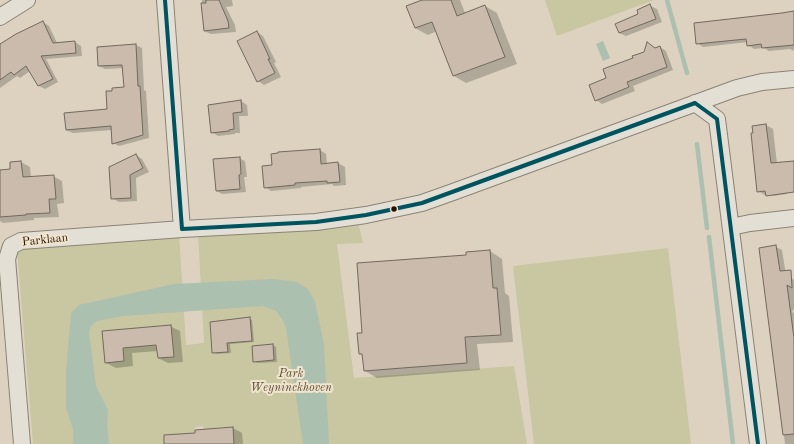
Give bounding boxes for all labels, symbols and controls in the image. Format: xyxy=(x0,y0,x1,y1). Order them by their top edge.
unlabelled marker xyxy=(389,204,399,214)
street label: Parklaan xyxy=(21,230,69,250)
park label: Park Weyninckhoven xyxy=(250,367,332,395)

